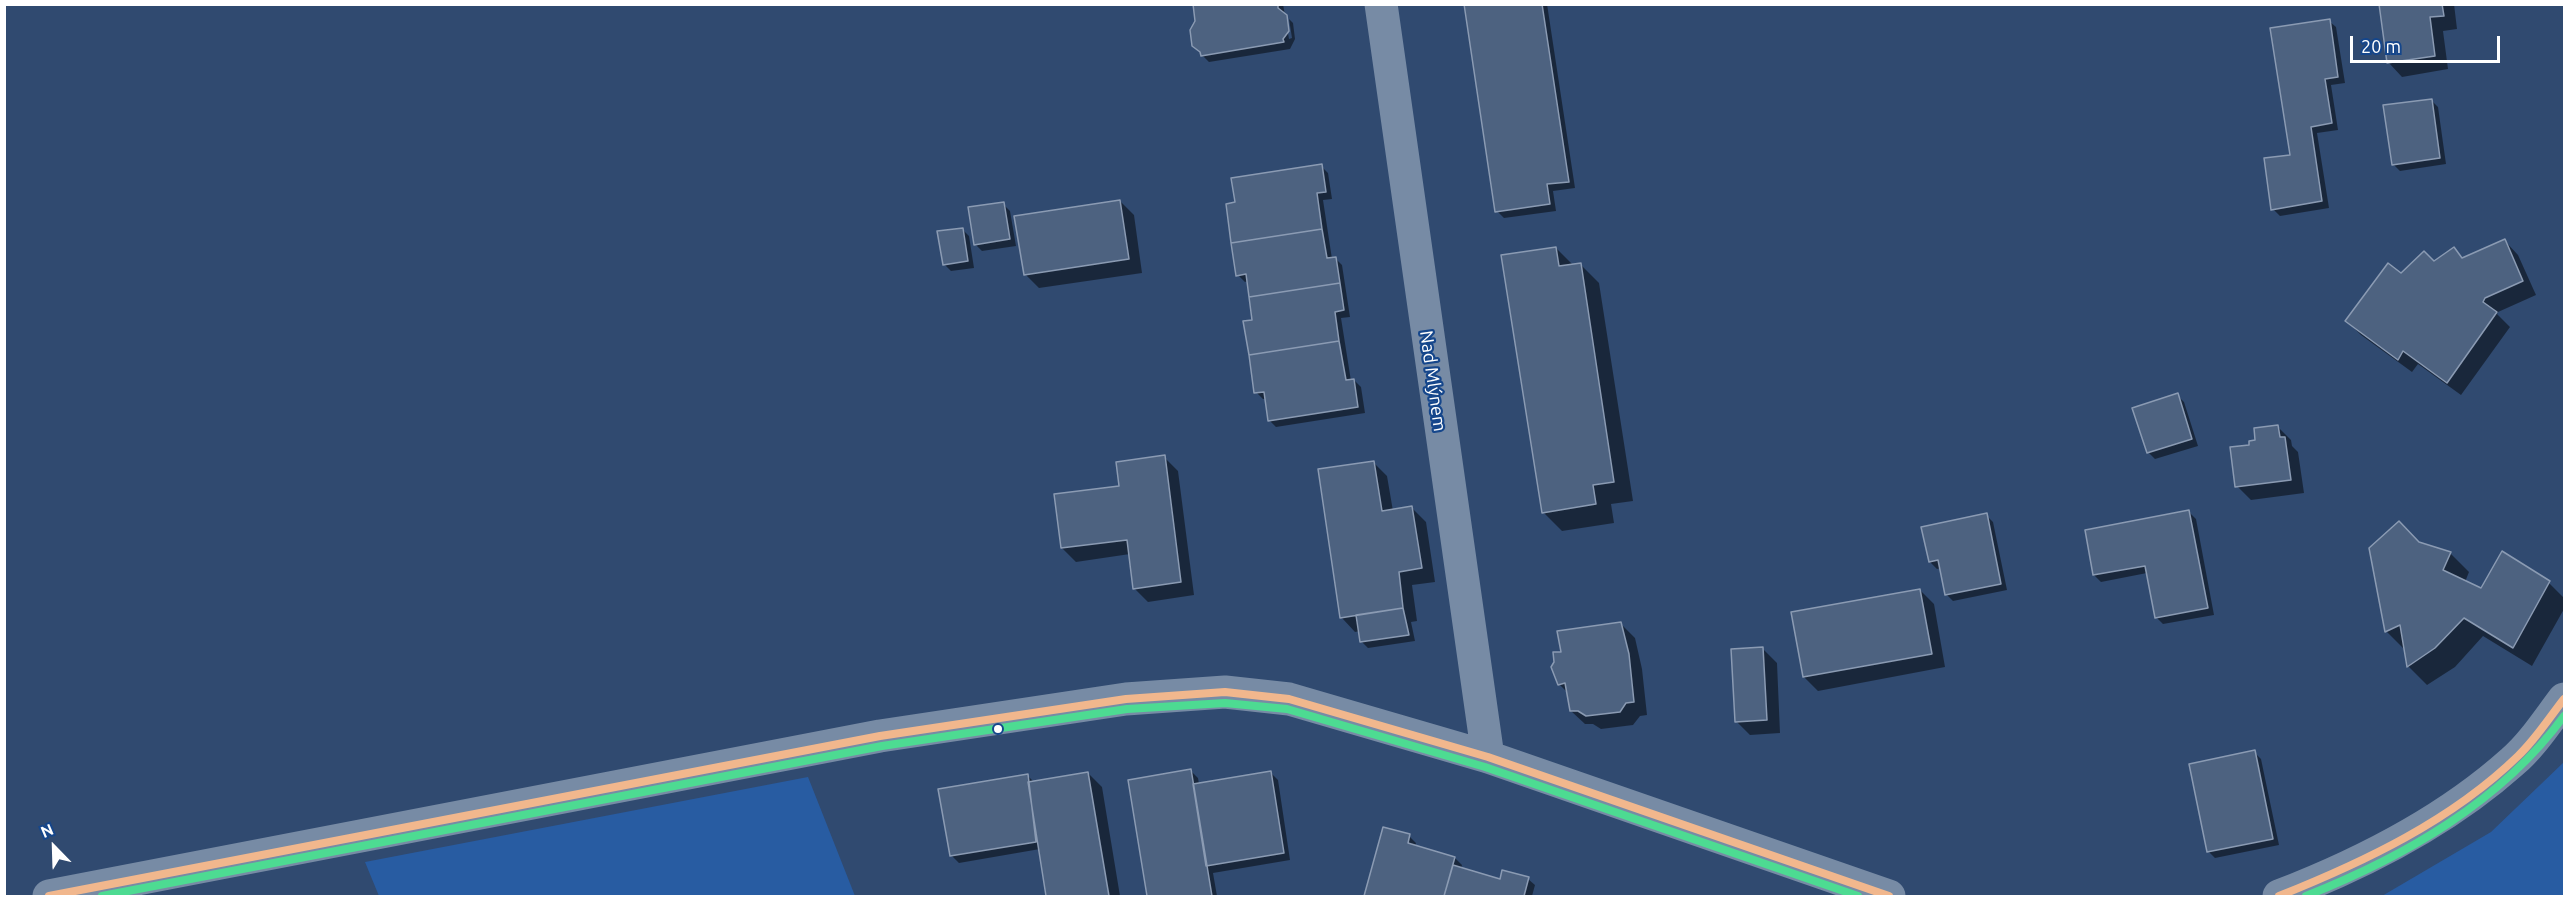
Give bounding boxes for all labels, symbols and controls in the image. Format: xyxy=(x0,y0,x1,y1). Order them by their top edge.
scale bar xyxy=(2353,24,2503,62)
text: 20 m xyxy=(2361,36,2401,56)
street label: Nad Mlýnem xyxy=(1415,329,1451,433)
unlabelled marker xyxy=(992,723,1004,735)
north arrow xyxy=(24,817,84,877)
text: N xyxy=(38,820,56,841)

